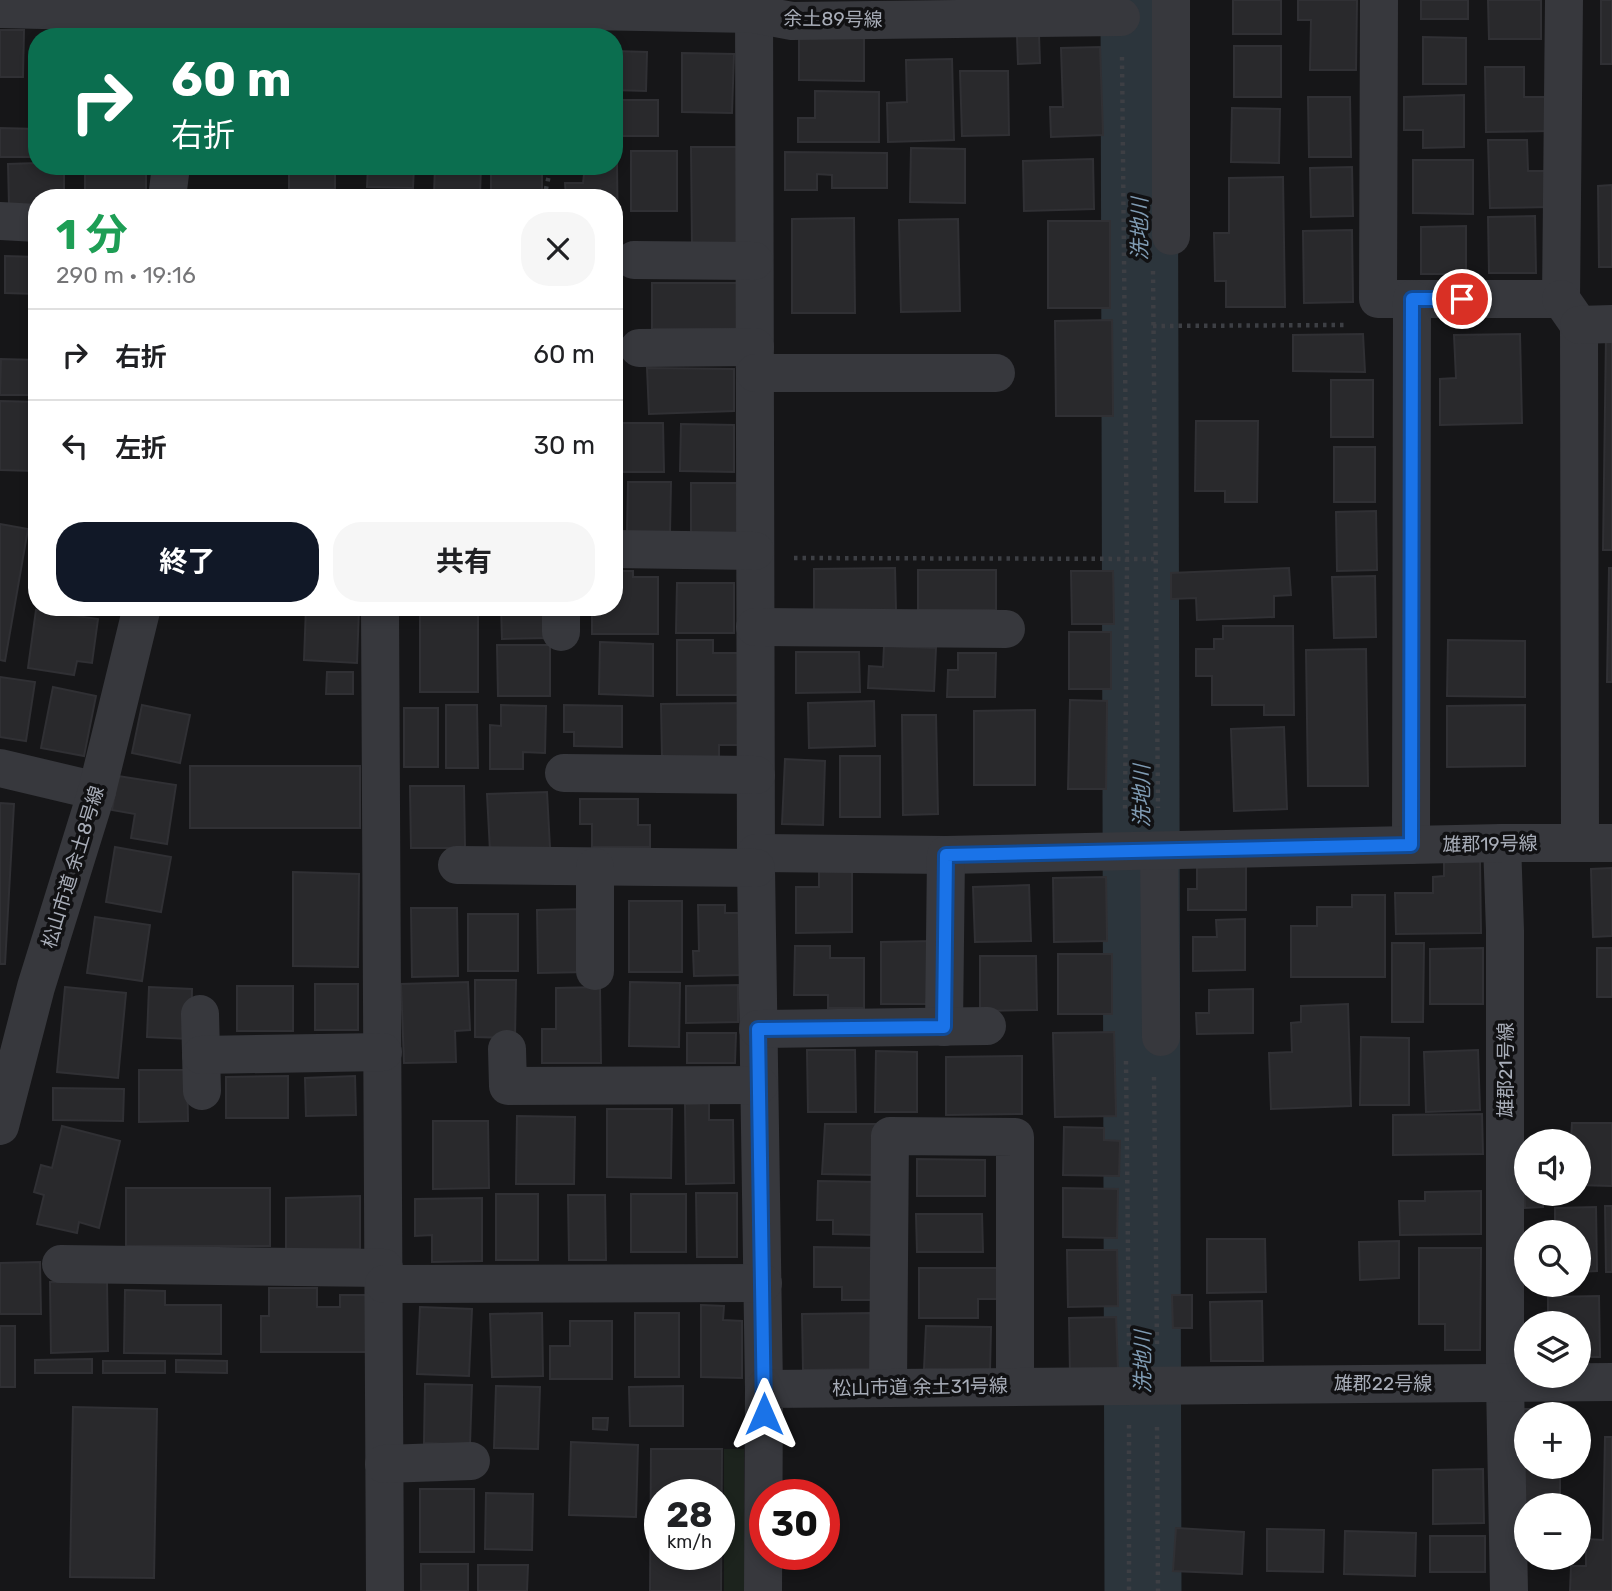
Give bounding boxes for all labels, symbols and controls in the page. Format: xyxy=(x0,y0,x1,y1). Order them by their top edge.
street label: 余土89号線 xyxy=(783,7,883,31)
text: 60 m xyxy=(171,50,292,108)
icon: right xyxy=(56,56,147,147)
text: 右折 xyxy=(171,116,235,154)
water label: 洗地川 xyxy=(1127,196,1152,261)
text: 1 分 xyxy=(56,210,128,260)
button: close xyxy=(521,212,595,286)
text: 290 m · 19:16 xyxy=(56,261,196,289)
pin xyxy=(1432,269,1492,329)
icon: arrive xyxy=(1443,280,1481,318)
icon: right xyxy=(56,336,94,374)
text: 60 m xyxy=(533,339,595,370)
text: 右折 xyxy=(115,342,167,373)
icon: left xyxy=(56,427,94,465)
text: 30 m xyxy=(533,430,595,461)
text: 左折 xyxy=(115,433,167,464)
button: 終了 xyxy=(56,522,319,602)
button: 共有 xyxy=(333,522,595,602)
water label: 洗地川 xyxy=(1129,763,1154,828)
street label: 松山市道 余土8号線 xyxy=(37,783,109,951)
street label: 雄郡19号線 xyxy=(1442,832,1538,856)
street label: 雄郡21号線 xyxy=(1494,1022,1517,1118)
map controls xyxy=(1514,1129,1591,1570)
button: sound xyxy=(1514,1129,1591,1206)
button: search xyxy=(1514,1220,1591,1297)
button: layers xyxy=(1514,1311,1591,1388)
water label: 洗地川 xyxy=(1130,1329,1155,1394)
street label: 雄郡22号線 xyxy=(1334,1372,1432,1395)
street label: 松山市道 余土31号線 xyxy=(832,1374,1008,1400)
position arrow xyxy=(727,1377,801,1451)
button: + xyxy=(1514,1402,1591,1479)
speed limit sign: 30 xyxy=(749,1479,840,1570)
button: − xyxy=(1514,1493,1591,1570)
text: 28 xyxy=(666,1494,713,1536)
text: km/h xyxy=(667,1531,712,1553)

